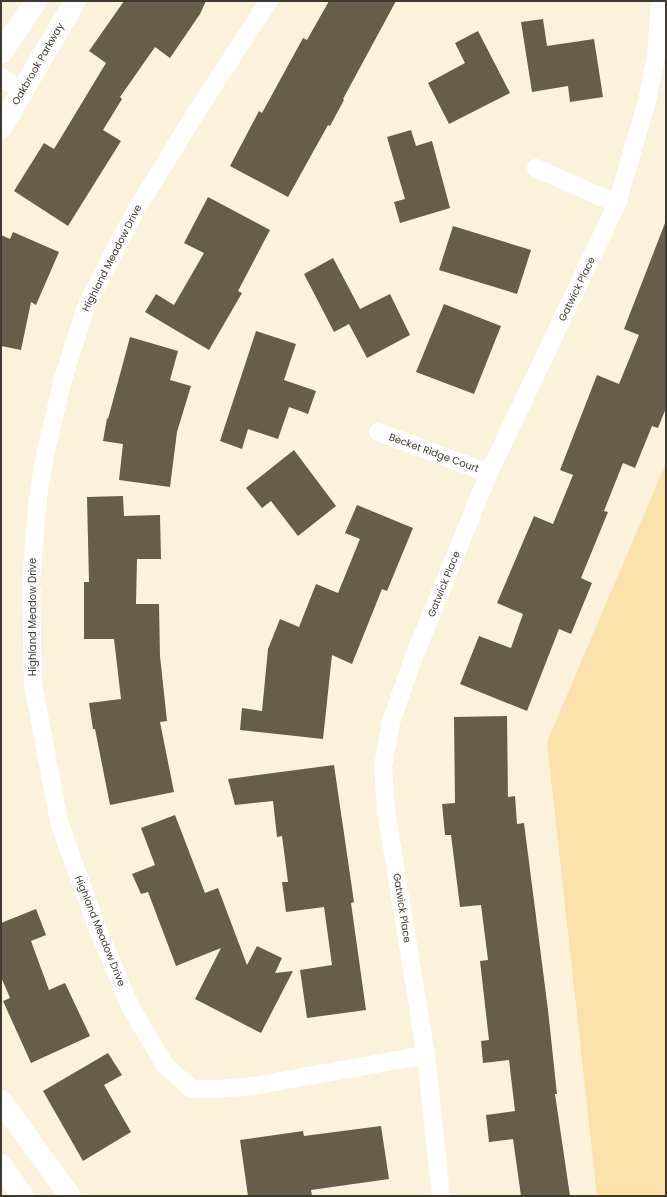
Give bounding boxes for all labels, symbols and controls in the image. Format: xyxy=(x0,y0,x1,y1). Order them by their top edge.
street label: Oakbrook Parkway xyxy=(10,21,66,107)
street label: Highland Meadow Drive xyxy=(80,203,144,313)
street label: Gatwick Place xyxy=(556,255,598,323)
street label: Becket Ridge Court xyxy=(387,431,481,475)
street label: Gatwick Place xyxy=(425,549,463,619)
street label: Highland Meadow Drive xyxy=(27,558,39,676)
street label: Gatwick Place xyxy=(391,872,413,944)
street label: Highland Meadow Drive xyxy=(72,874,128,988)

